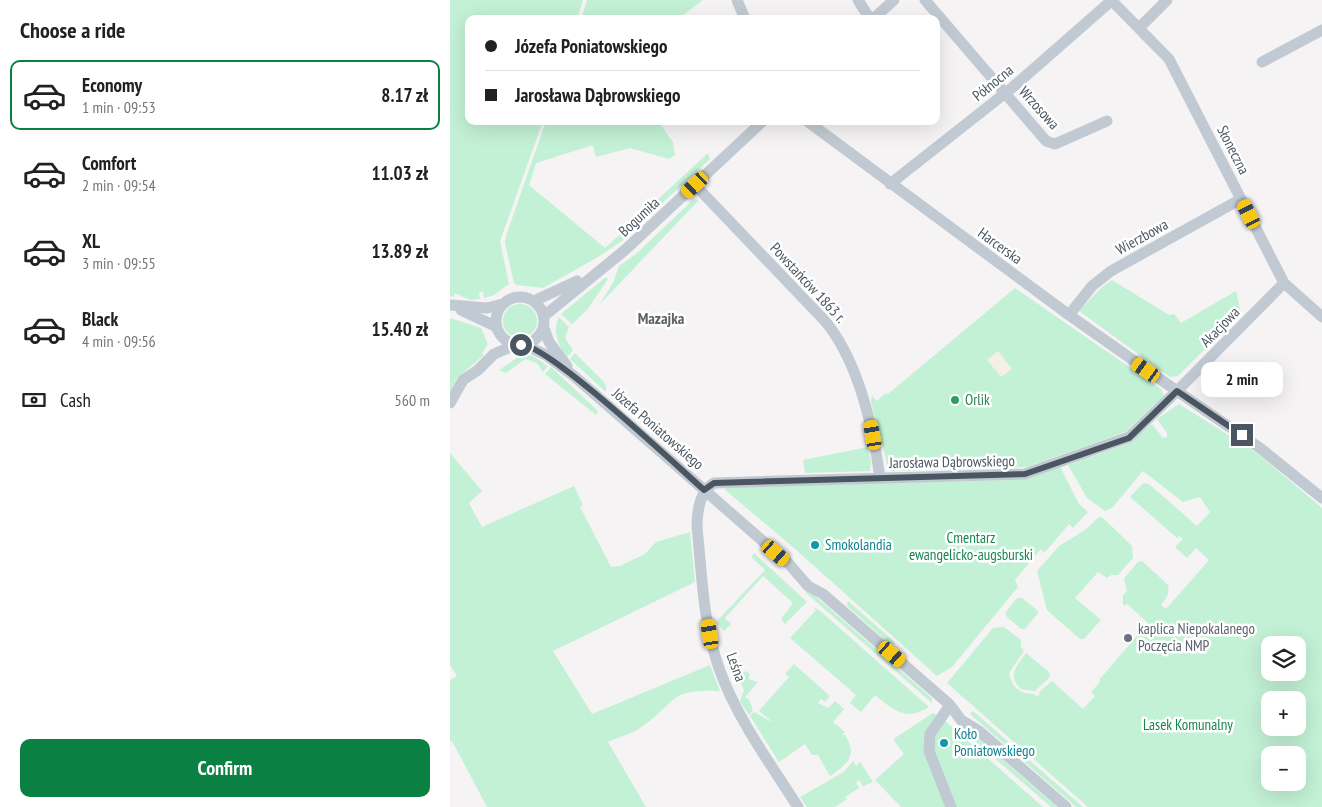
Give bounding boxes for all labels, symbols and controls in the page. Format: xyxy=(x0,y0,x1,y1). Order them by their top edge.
text: Choose a ride xyxy=(20,16,125,44)
text: Józefa Poniatowskiego xyxy=(515,34,667,58)
street label: Północna xyxy=(968,60,1017,105)
icon: car xyxy=(22,73,67,118)
text: Economy xyxy=(82,73,142,97)
street label: Wrzosowa xyxy=(1015,82,1064,133)
text: 8.17 zł xyxy=(381,83,428,107)
text: Jarosława Dąbrowskiego xyxy=(515,83,680,107)
text: 1 min · 09:53 xyxy=(82,97,156,117)
street label: Słoneczna xyxy=(1213,122,1254,177)
icon: car xyxy=(22,151,67,196)
text: Comfort xyxy=(82,151,136,175)
text: 11.03 zł xyxy=(371,161,428,185)
car xyxy=(678,169,711,201)
text: 2 min · 09:54 xyxy=(82,175,156,195)
street label: Bogumiła xyxy=(614,193,663,240)
car xyxy=(1235,197,1262,231)
street label: Wierzbowa xyxy=(1112,214,1171,259)
street label: Harcerska xyxy=(974,223,1026,268)
icon: car xyxy=(22,229,67,274)
text: XL xyxy=(82,229,100,253)
text: 13.89 zł xyxy=(371,239,428,263)
street label: Powstańców 1863 r. xyxy=(766,239,851,327)
text: 3 min · 09:55 xyxy=(82,253,156,273)
street label: Akacjowa xyxy=(1196,303,1243,351)
icon: car xyxy=(22,307,67,352)
text: Black xyxy=(82,307,118,331)
district label: Mazajka xyxy=(638,308,685,328)
text: 15.40 zł xyxy=(371,317,428,341)
text: 4 min · 09:56 xyxy=(82,331,156,351)
route start xyxy=(510,334,532,356)
car xyxy=(1129,355,1162,385)
callout: 2 min xyxy=(1201,362,1283,398)
text: 2 min xyxy=(1226,369,1258,389)
street label: Józefa Poniatowskiego xyxy=(608,383,708,474)
icon: cash xyxy=(20,386,48,414)
text: Cash xyxy=(60,388,91,412)
text: 560 m xyxy=(395,390,430,410)
place label: Orlik xyxy=(965,390,990,409)
marker: Orlik xyxy=(949,394,961,406)
car xyxy=(863,419,882,451)
route end xyxy=(1231,424,1253,446)
street label: Jarosława Dąbrowskiego xyxy=(888,451,1015,472)
park label: Cmentarz ewangelicko-augsburski xyxy=(909,528,1033,564)
place label: Smokolandia xyxy=(825,535,892,554)
car xyxy=(759,537,792,569)
marker: Smokolandia xyxy=(809,539,821,551)
car xyxy=(700,618,719,650)
place label: kaplica Niepokalanego Poczęcia NMP xyxy=(1138,619,1255,655)
marker: kaplica Niepokalanego Poczęcia NMP xyxy=(1122,632,1134,644)
map controls xyxy=(1261,636,1306,791)
button: layers xyxy=(1261,636,1306,681)
car xyxy=(875,638,908,670)
street label: Leśna xyxy=(723,650,750,684)
button: + xyxy=(1261,691,1306,736)
park label: Lasek Komunalny xyxy=(1143,715,1233,734)
place label: Koło Poniatowskiego xyxy=(954,724,1035,760)
marker: Koło Poniatowskiego xyxy=(938,737,950,749)
button: Confirm xyxy=(20,739,430,797)
button: − xyxy=(1261,746,1306,791)

